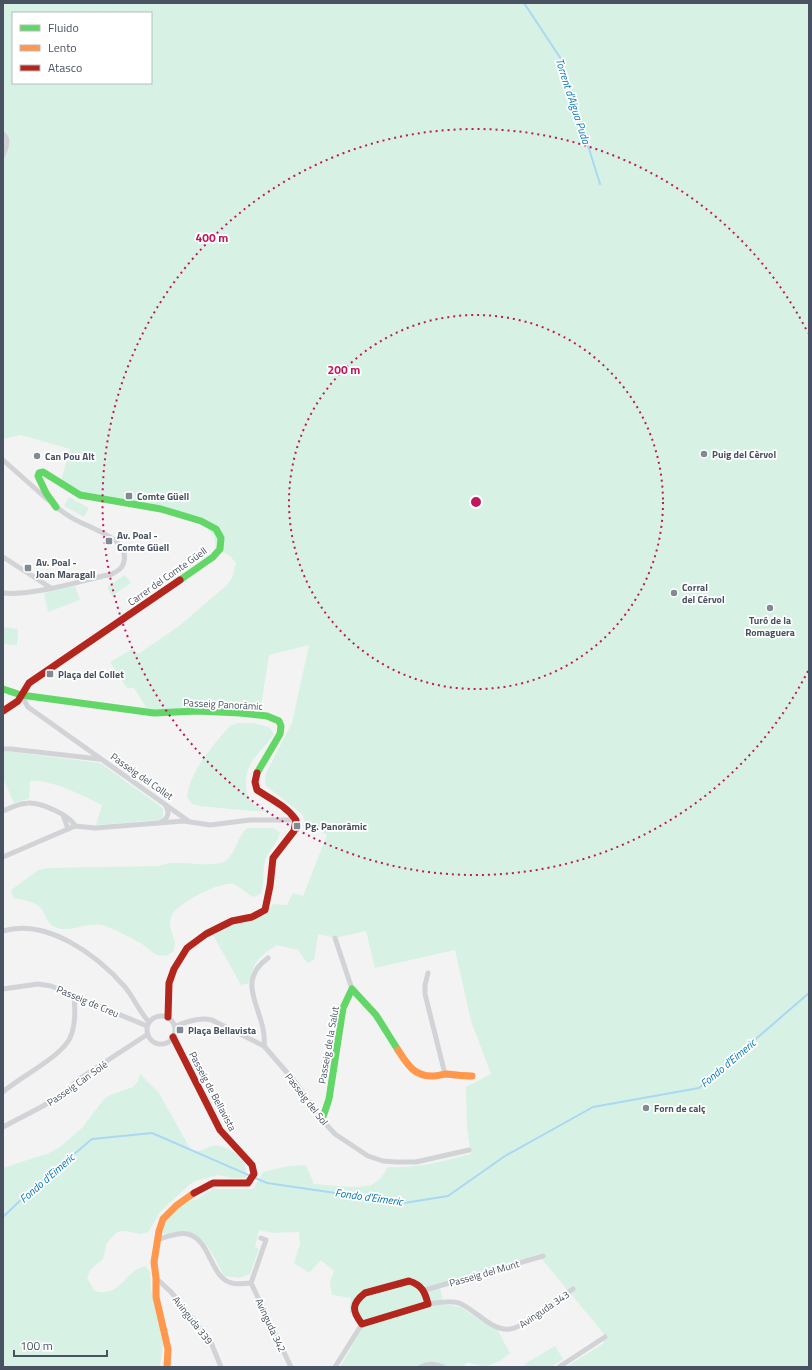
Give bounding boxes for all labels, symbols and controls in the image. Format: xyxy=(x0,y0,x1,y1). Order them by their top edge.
legend xyxy=(12,12,152,84)
text: Fluido xyxy=(48,18,79,37)
text: Lento xyxy=(48,38,77,57)
water label: Torrent d'Aigua Puda xyxy=(552,56,595,146)
text: Atasco xyxy=(48,58,82,77)
text: 400 m xyxy=(196,228,228,247)
text: 200 m xyxy=(328,360,360,379)
place label: Puig del Cèrvol xyxy=(712,447,776,462)
place label: Can Pou Alt xyxy=(45,449,95,464)
marker: Puig del Cèrvol xyxy=(699,449,709,459)
marker: Can Pou Alt xyxy=(32,451,42,461)
place label: Comte Güell xyxy=(137,489,189,504)
marker: Comte Güell xyxy=(124,491,134,501)
centre of rings xyxy=(469,495,483,509)
place label: Av. Poal - Comte Güell xyxy=(117,528,169,555)
marker: Av. Poal - Comte Güell xyxy=(104,536,114,546)
street label: Carrer del Comte Güell xyxy=(125,543,210,609)
place label: Av. Poal - Joan Maragall xyxy=(36,555,96,582)
marker: Av. Poal - Joan Maragall xyxy=(23,563,33,573)
place label: Corral del Cérvol xyxy=(682,580,725,607)
marker: Corral del Cérvol xyxy=(669,588,679,598)
marker: Turó de la Romaguera xyxy=(765,603,775,613)
place label: Turó de la Romaguera xyxy=(745,613,795,640)
place label: Plaça del Collet xyxy=(58,667,124,682)
marker: Plaça del Collet xyxy=(45,669,55,679)
street label: Passeig Panoràmic xyxy=(183,695,263,714)
street label: Passeig del Collet xyxy=(107,749,176,804)
place label: Pg. Panoràmic xyxy=(305,819,368,834)
marker: Pg. Panoràmic xyxy=(292,821,302,831)
street label: Passeig de Creu xyxy=(54,982,121,1021)
street label: Passeig de la Salut xyxy=(314,1005,343,1085)
place label: Plaça Bellavista xyxy=(188,1023,256,1038)
marker: Plaça Bellavista xyxy=(175,1025,185,1035)
water label: Fondo d'Eimeric xyxy=(697,1034,761,1091)
street label: Passeig de Bellavista xyxy=(185,1049,240,1134)
street label: Passeig Can Solé xyxy=(44,1057,111,1110)
street label: Passeig del Sol xyxy=(281,1070,332,1129)
place label: Forn de calç xyxy=(654,1101,706,1116)
marker: Forn de calç xyxy=(641,1103,651,1113)
water label: Fondo d'Eimeric xyxy=(16,1149,79,1206)
water label: Fondo d'Eimeric xyxy=(334,1184,405,1210)
street label: Passeig del Munt xyxy=(447,1256,521,1291)
street label: Avinguda 343 xyxy=(516,1287,572,1332)
street label: Avinguda 339 xyxy=(169,1293,217,1348)
street label: Avinguda 342 xyxy=(252,1296,290,1355)
scale bar xyxy=(14,1332,107,1358)
text: 100 m xyxy=(20,1336,53,1355)

